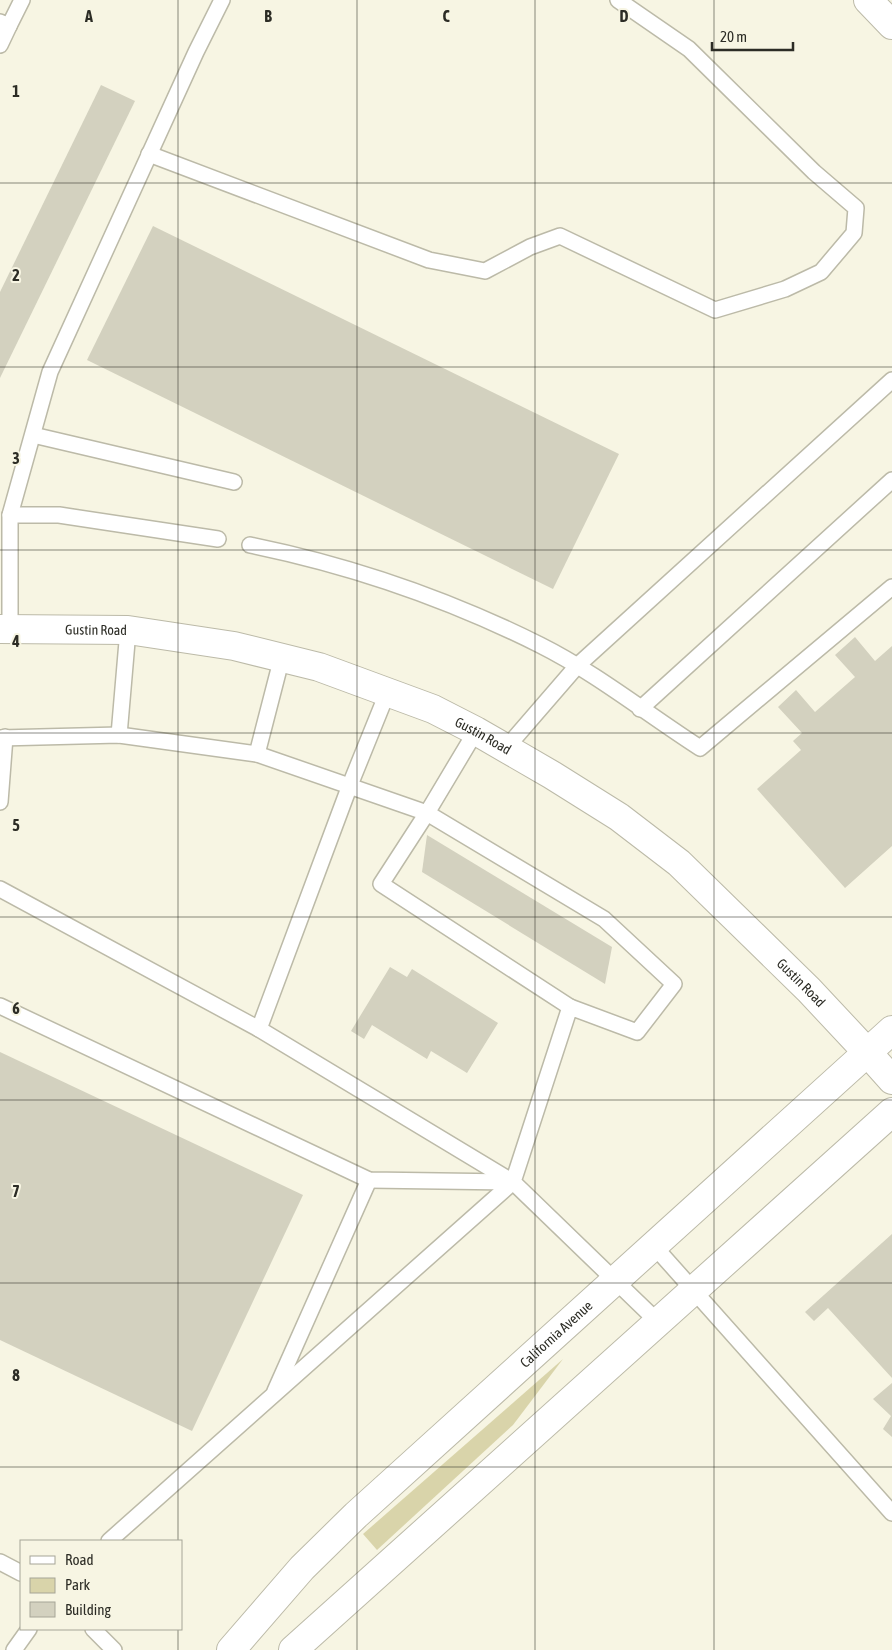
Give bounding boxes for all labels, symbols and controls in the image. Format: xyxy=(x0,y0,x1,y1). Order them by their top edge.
text: A xyxy=(84,7,93,25)
text: B xyxy=(264,7,272,25)
text: C xyxy=(442,7,450,25)
text: D xyxy=(620,7,629,25)
scale bar xyxy=(712,20,793,52)
text: 20 m xyxy=(720,28,747,45)
text: 1 xyxy=(12,82,20,100)
text: 2 xyxy=(12,266,20,284)
text: 3 xyxy=(12,449,20,467)
street label: Gustin Road xyxy=(65,622,127,638)
text: 4 xyxy=(11,632,20,650)
street label: Gustin Road xyxy=(452,714,514,758)
text: 5 xyxy=(12,816,20,834)
street label: Gustin Road xyxy=(774,955,829,1010)
text: 6 xyxy=(12,999,20,1017)
text: 7 xyxy=(12,1182,20,1200)
street label: California Avenue xyxy=(517,1297,595,1371)
text: 8 xyxy=(12,1366,20,1384)
legend xyxy=(20,1540,182,1630)
text: Road xyxy=(65,1551,94,1568)
text: Park xyxy=(65,1576,90,1593)
text: Building xyxy=(65,1601,111,1618)

